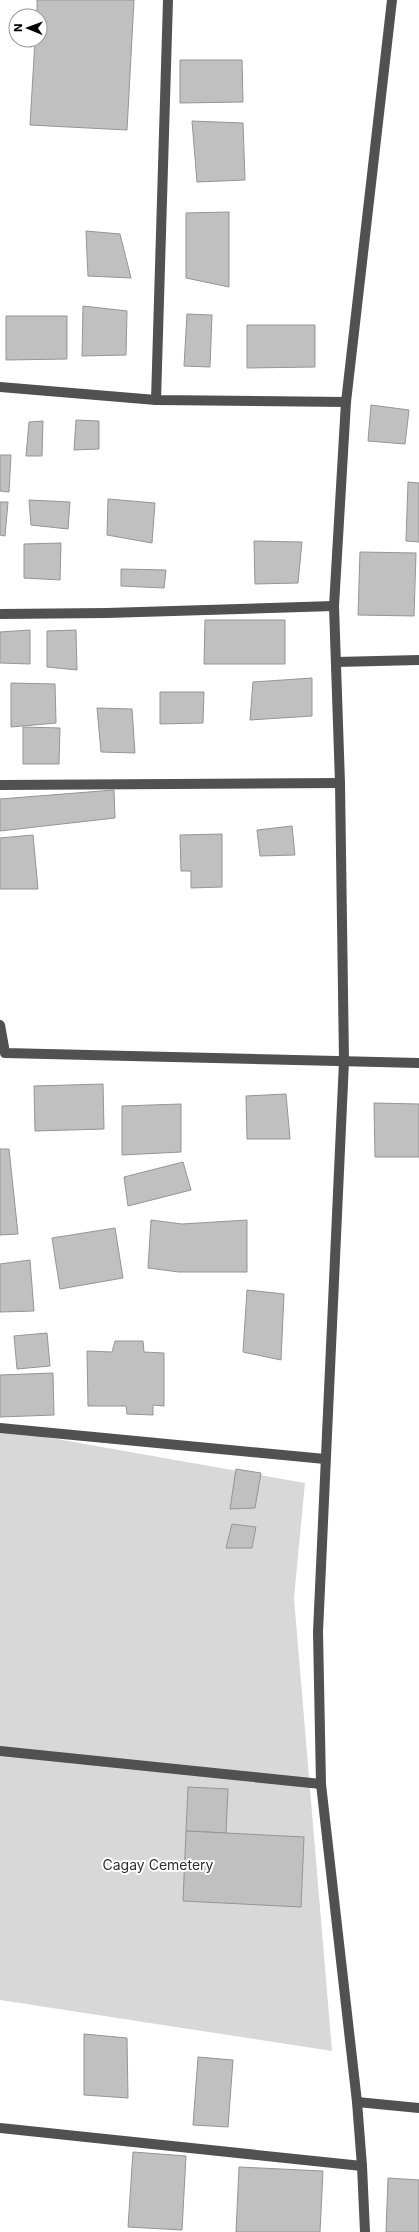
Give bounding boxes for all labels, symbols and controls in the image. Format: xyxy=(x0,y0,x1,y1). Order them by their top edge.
north arrow xyxy=(8,8,48,48)
text: N xyxy=(11,24,25,32)
park label: Cagay Cemetery xyxy=(103,1856,214,1873)

